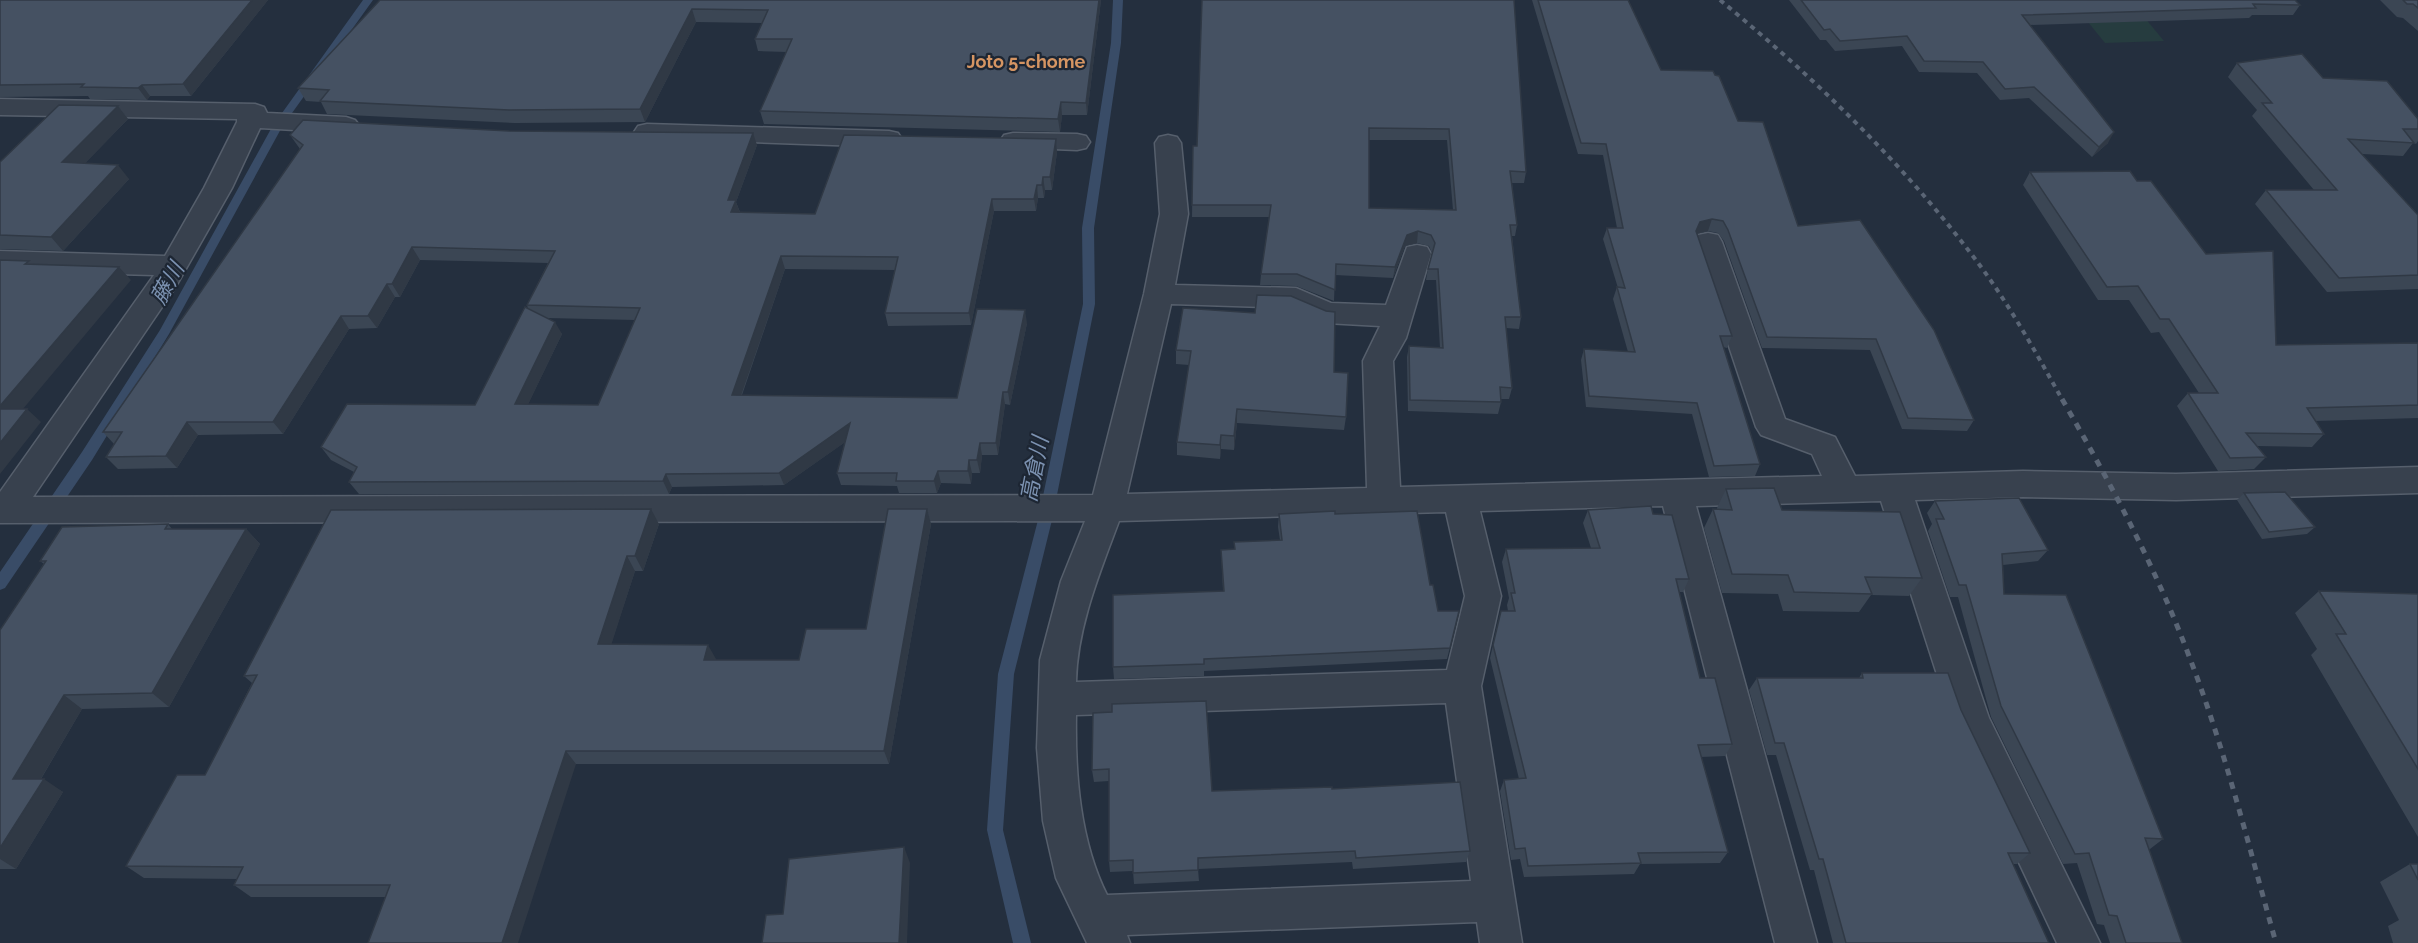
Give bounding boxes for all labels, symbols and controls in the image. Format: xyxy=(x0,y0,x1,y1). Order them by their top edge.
district label: Joto 5-chome xyxy=(967,51,1085,72)
water label: 藤川 xyxy=(145,256,190,309)
water label: 高倉川 xyxy=(1015,432,1053,504)

